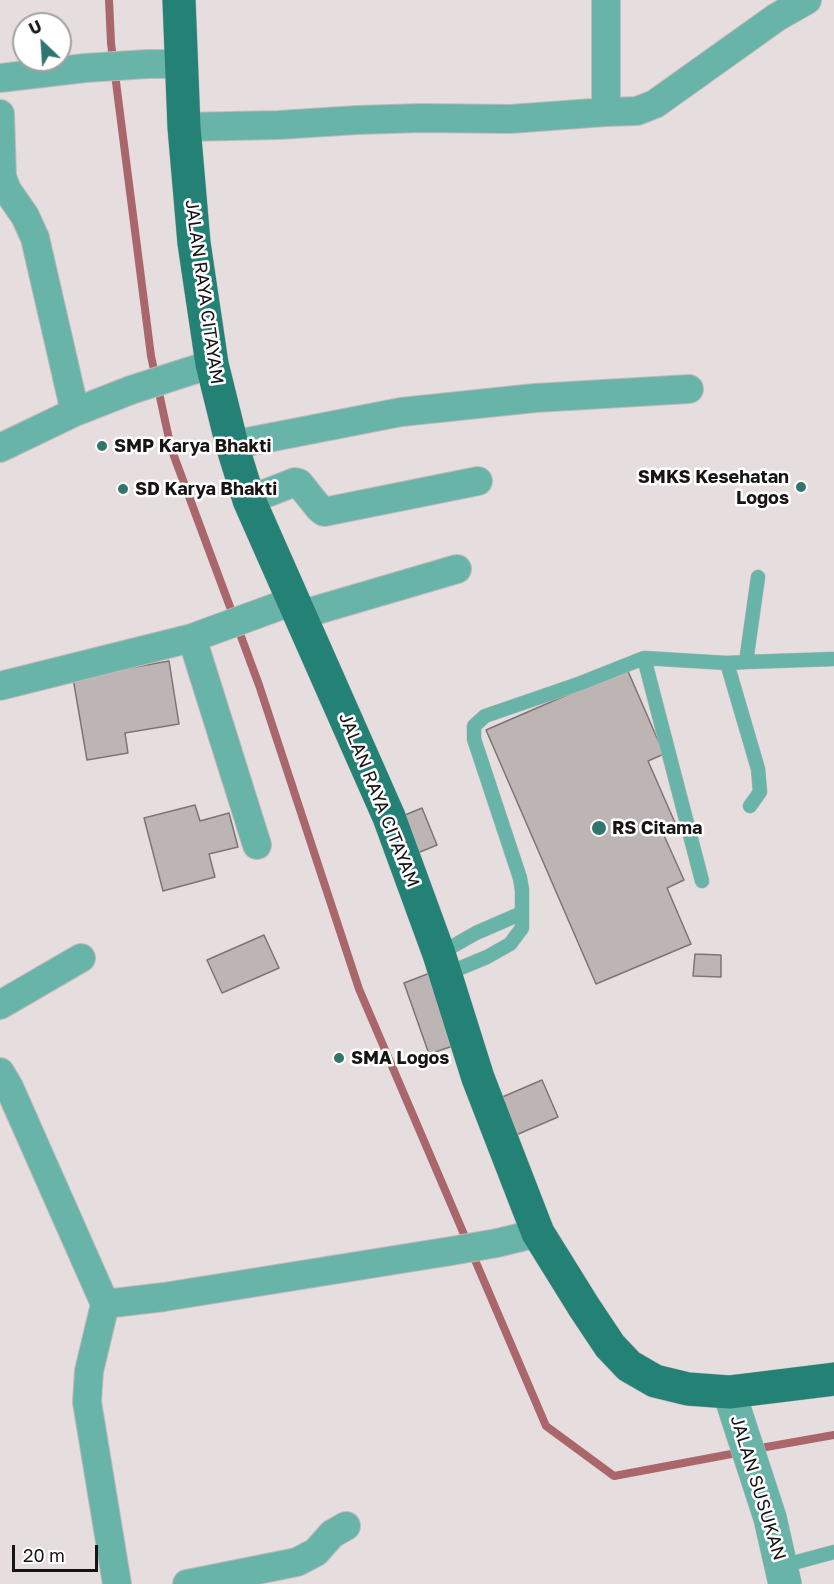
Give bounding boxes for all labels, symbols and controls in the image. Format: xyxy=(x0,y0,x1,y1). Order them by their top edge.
north arrow xyxy=(12,12,72,72)
text: U xyxy=(26,16,45,39)
street label: JALAN RAYA CITAYAM xyxy=(180,198,228,386)
place label: SMP Karya Bhakti xyxy=(114,435,271,457)
marker: SMP Karya Bhakti xyxy=(95,439,109,453)
place label: SMKS Kesehatan Logos xyxy=(638,466,789,508)
place label: SD Karya Bhakti xyxy=(135,478,277,500)
marker: SMKS Kesehatan Logos xyxy=(794,480,808,494)
marker: SD Karya Bhakti xyxy=(116,482,130,496)
street label: JALAN RAYA CITAYAM xyxy=(334,710,424,890)
place label: RS Citama xyxy=(612,817,702,839)
marker: RS Citama xyxy=(590,819,608,837)
place label: SMA Logos xyxy=(351,1047,449,1069)
marker: SMA Logos xyxy=(332,1051,346,1065)
street label: JALAN SUSUKAN xyxy=(726,1413,790,1563)
scale bar xyxy=(15,1533,100,1571)
text: 20 m xyxy=(23,1544,65,1566)

